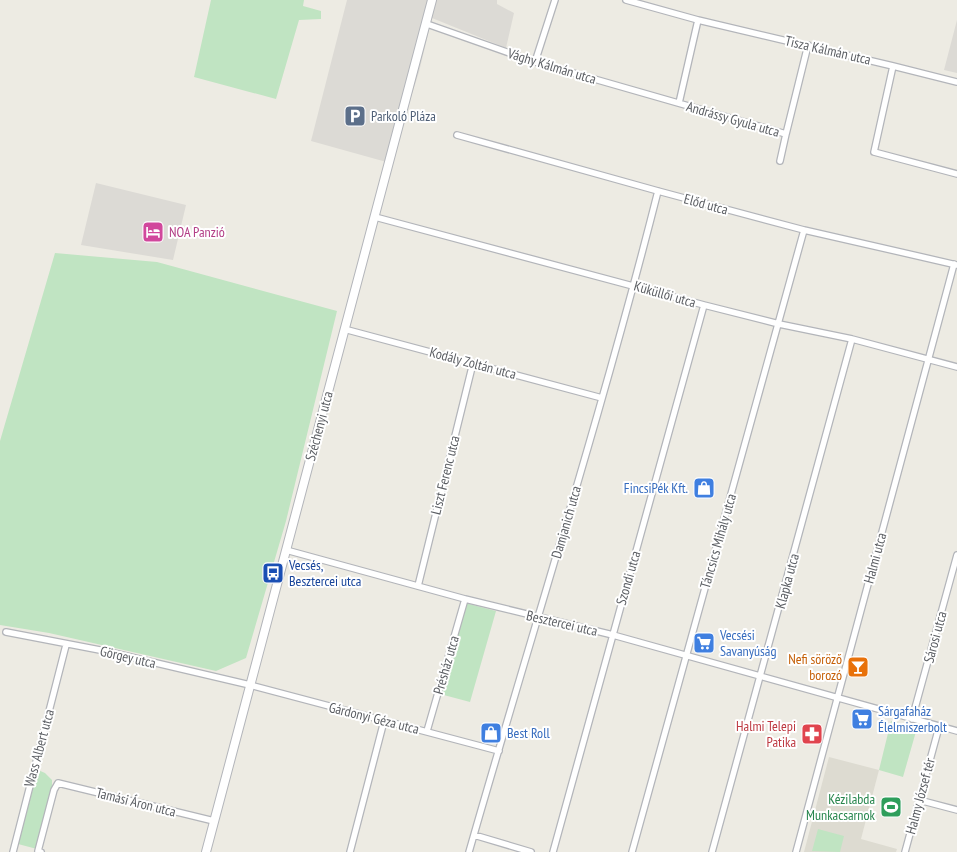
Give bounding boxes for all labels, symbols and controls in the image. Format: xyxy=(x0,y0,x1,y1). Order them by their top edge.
street label: Tisza Kálmán utca xyxy=(783,31,873,69)
street label: Vághy Kálmán utca xyxy=(505,44,598,88)
street label: Andrássy Gyula utca xyxy=(684,97,782,141)
parking icon: Parkoló Pláza xyxy=(343,104,367,128)
place label: Parkoló Pláza xyxy=(371,107,436,125)
street label: Előd utca xyxy=(682,190,730,218)
hotel icon: NOA Panzió xyxy=(141,220,165,244)
place label: NOA Panzió xyxy=(169,223,225,241)
street label: Küküllői utca xyxy=(632,277,698,311)
street label: Kodály Zoltán utca xyxy=(428,343,518,383)
street label: Széchenyi utca xyxy=(301,389,337,463)
street label: Liszt Ferenc utca xyxy=(426,434,464,516)
shop icon: FincsiPék Kft. xyxy=(692,476,716,500)
place label: FincsiPék Kft. xyxy=(624,479,688,497)
street label: Damjanich utca xyxy=(547,484,585,560)
street label: Táncsics Mihály utca xyxy=(696,492,740,590)
street label: Halmi utca xyxy=(860,531,890,585)
street label: Szondi utca xyxy=(612,549,644,607)
street label: Klapka utca xyxy=(771,551,803,611)
place label: Vecsés, Besztercei utca xyxy=(288,556,361,590)
bus stop icon: Vecsés, Besztercei utca xyxy=(261,561,285,585)
street label: Besztercei utca xyxy=(525,606,599,640)
street label: Sárosi utca xyxy=(919,609,951,665)
place label: Vecsési Savanyúság xyxy=(719,626,777,660)
supermarket icon: Vecsési Savanyúság xyxy=(692,631,716,655)
street label: Présház utca xyxy=(429,634,463,696)
street label: Görgey utca xyxy=(98,642,158,672)
place label: Nefi söröző borozó xyxy=(788,650,842,684)
bar icon: Nefi söröző borozó xyxy=(846,655,870,679)
street label: Gárdonyi Géza utca xyxy=(327,698,421,738)
place label: Sárgafaház Élelmiszerbolt xyxy=(878,702,947,736)
street label: Wass Albert utca xyxy=(20,707,58,789)
supermarket icon: Sárgafaház Élelmiszerbolt xyxy=(850,707,874,731)
place label: Halmi Telepi Patika xyxy=(736,717,796,751)
shop icon: Best Roll xyxy=(479,721,503,745)
pharmacy icon: Halmi Telepi Patika xyxy=(800,722,824,746)
place label: Best Roll xyxy=(507,724,550,742)
street label: Halmy József tér xyxy=(901,756,939,836)
street label: Tamási Áron utca xyxy=(94,783,178,821)
place label: Kézilabda Munkacsarnok xyxy=(806,790,876,824)
sports icon: Kézilabda Munkacsarnok xyxy=(879,795,903,819)

